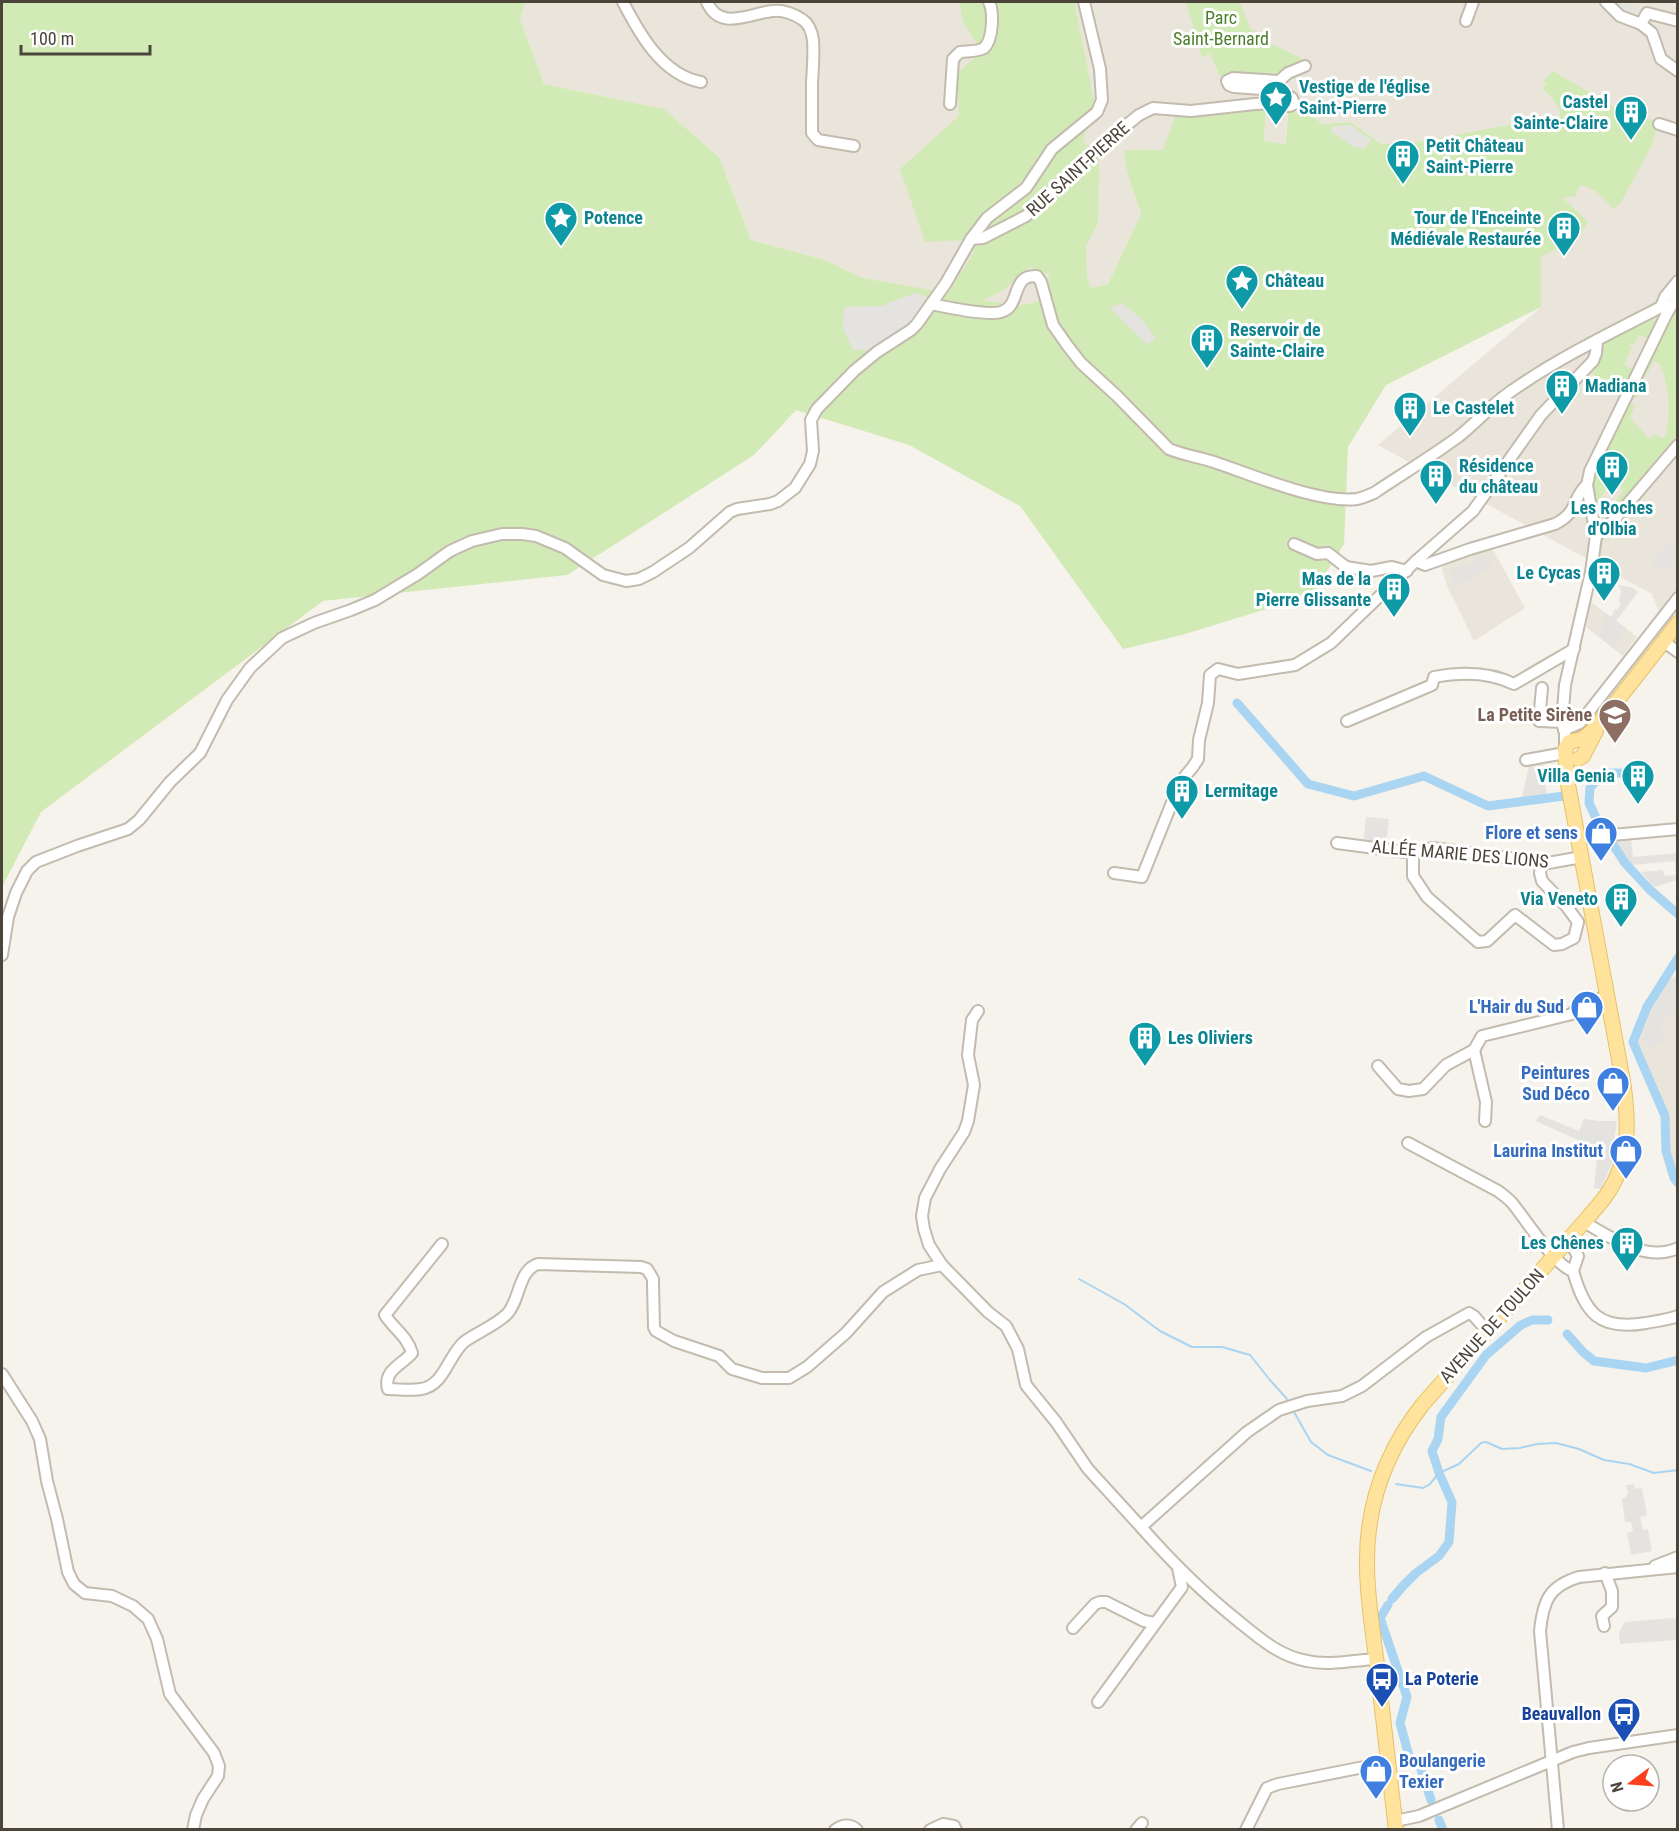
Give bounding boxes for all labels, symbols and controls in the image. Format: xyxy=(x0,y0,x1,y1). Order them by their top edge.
park label: Parc Saint-Bernard xyxy=(1173,7,1269,49)
scale bar xyxy=(21,18,150,56)
text: 100 m xyxy=(30,28,74,49)
place label: Vestige de l'église Saint-Pierre xyxy=(1299,76,1430,118)
place icon: Vestige de l'église Saint-Pierre xyxy=(1258,79,1294,126)
place label: Castel Sainte-Claire xyxy=(1514,91,1608,133)
building icon: Castel Sainte-Claire xyxy=(1613,94,1649,141)
street label: RUE SAINT-PIERRE xyxy=(1022,117,1133,220)
place label: Petit Château Saint-Pierre xyxy=(1426,135,1524,177)
building icon: Petit Château Saint-Pierre xyxy=(1385,138,1421,185)
place icon: Potence xyxy=(543,200,579,247)
place label: Potence xyxy=(584,207,643,228)
place label: Tour de l'Enceinte Médiévale Restaurée xyxy=(1390,207,1541,249)
building icon: Tour de l'Enceinte Médiévale Restaurée xyxy=(1546,210,1582,257)
place icon: Château xyxy=(1224,263,1260,310)
place label: Château xyxy=(1265,270,1324,291)
place label: Reservoir de Sainte-Claire xyxy=(1230,319,1325,361)
building icon: Reservoir de Sainte-Claire xyxy=(1189,322,1225,369)
building icon: Madiana xyxy=(1544,368,1580,415)
place label: Madiana xyxy=(1585,375,1646,396)
building icon: Le Castelet xyxy=(1392,390,1428,437)
place label: Le Castelet xyxy=(1433,397,1515,418)
building icon: Les Roches d'Olbia xyxy=(1594,449,1630,496)
place label: Résidence du château xyxy=(1459,455,1538,497)
building icon: Résidence du château xyxy=(1418,458,1454,505)
place label: Les Roches d'Olbia xyxy=(1571,497,1653,539)
building icon: Le Cycas xyxy=(1586,555,1622,602)
place label: Le Cycas xyxy=(1517,562,1581,583)
place label: Mas de la Pierre Glissante xyxy=(1256,568,1371,610)
building icon: Mas de la Pierre Glissante xyxy=(1376,571,1412,618)
school or university icon: La Petite Sirène xyxy=(1597,697,1633,744)
place label: La Petite Sirène xyxy=(1478,704,1592,725)
building icon: Villa Genia xyxy=(1620,758,1656,805)
place label: Villa Genia xyxy=(1537,765,1615,786)
building icon: Lermitage xyxy=(1164,773,1200,820)
place label: Lermitage xyxy=(1205,780,1278,801)
shop icon: Flore et sens xyxy=(1583,815,1619,862)
place label: Flore et sens xyxy=(1485,822,1578,843)
street label: ALLÉE MARIE DES LIONS xyxy=(1371,835,1550,872)
building icon: Via Veneto xyxy=(1603,881,1639,928)
place label: Via Veneto xyxy=(1520,888,1598,909)
shop icon: L'Hair du Sud xyxy=(1569,989,1605,1036)
place label: L'Hair du Sud xyxy=(1469,996,1564,1017)
building icon: Les Oliviers xyxy=(1127,1020,1163,1067)
place label: Les Oliviers xyxy=(1168,1027,1253,1048)
place label: Peintures Sud Déco xyxy=(1521,1062,1590,1104)
shop icon: Peintures Sud Déco xyxy=(1595,1065,1631,1112)
shop icon: Laurina Institut xyxy=(1608,1133,1644,1180)
place label: Laurina Institut xyxy=(1493,1140,1603,1161)
building icon: Les Chênes xyxy=(1609,1225,1645,1272)
place label: Les Chênes xyxy=(1521,1232,1604,1253)
street label: AVENUE DE TOULON xyxy=(1435,1264,1548,1387)
bus stop icon: La Poterie xyxy=(1364,1661,1400,1708)
place label: La Poterie xyxy=(1405,1668,1479,1689)
bus stop icon: Beauvallon xyxy=(1606,1696,1642,1743)
place label: Beauvallon xyxy=(1522,1703,1601,1724)
place label: Boulangerie Texier xyxy=(1399,1750,1486,1792)
shop icon: Boulangerie Texier xyxy=(1358,1753,1394,1800)
north arrow xyxy=(1601,1753,1661,1813)
text: N xyxy=(1607,1780,1628,1794)

